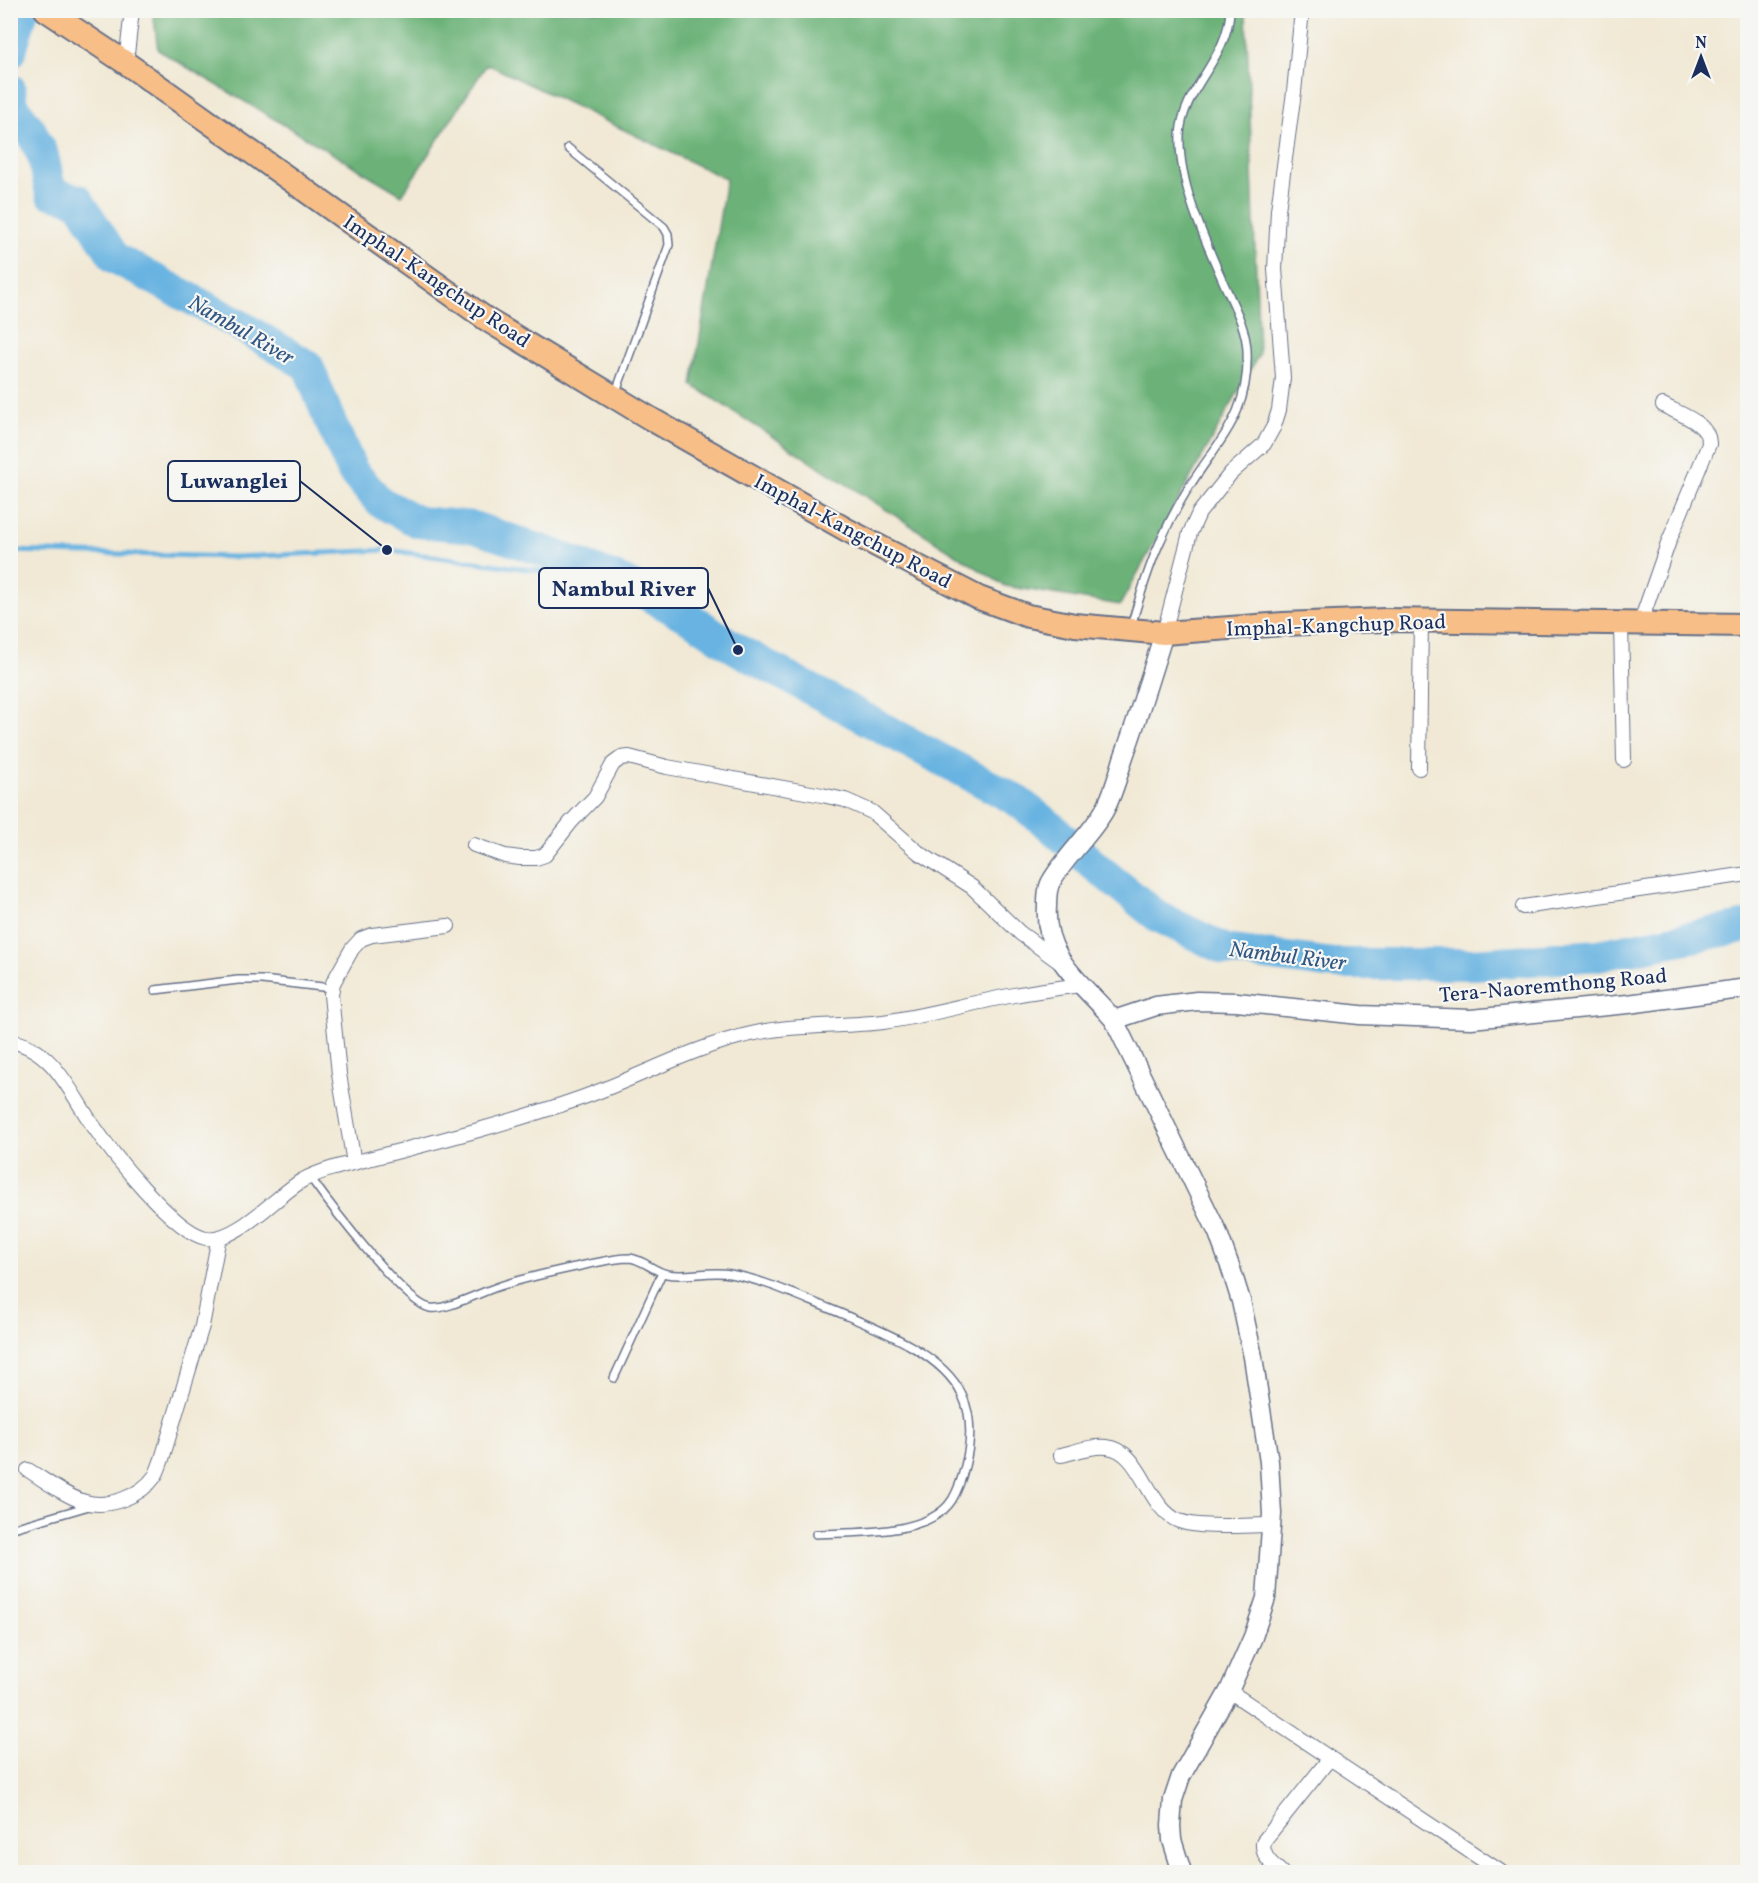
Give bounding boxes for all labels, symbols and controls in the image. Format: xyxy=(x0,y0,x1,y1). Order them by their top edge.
north arrow xyxy=(1671,27,1731,87)
text: N xyxy=(1695,33,1707,55)
street label: Imphal-Kangchup Road xyxy=(337,209,536,356)
water label: Nambul River xyxy=(182,288,300,374)
callout: Luwanglei xyxy=(168,461,300,501)
text: Luwanglei xyxy=(180,467,288,498)
street label: Imphal-Kangchup Road xyxy=(748,468,956,597)
callout: Nambul River xyxy=(539,568,708,608)
text: Nambul River xyxy=(552,575,697,606)
street label: Imphal-Kangchup Road xyxy=(1226,608,1447,645)
water label: Nambul River xyxy=(1227,935,1349,980)
street label: Tera-Naoremthong Road xyxy=(1438,962,1668,1011)

